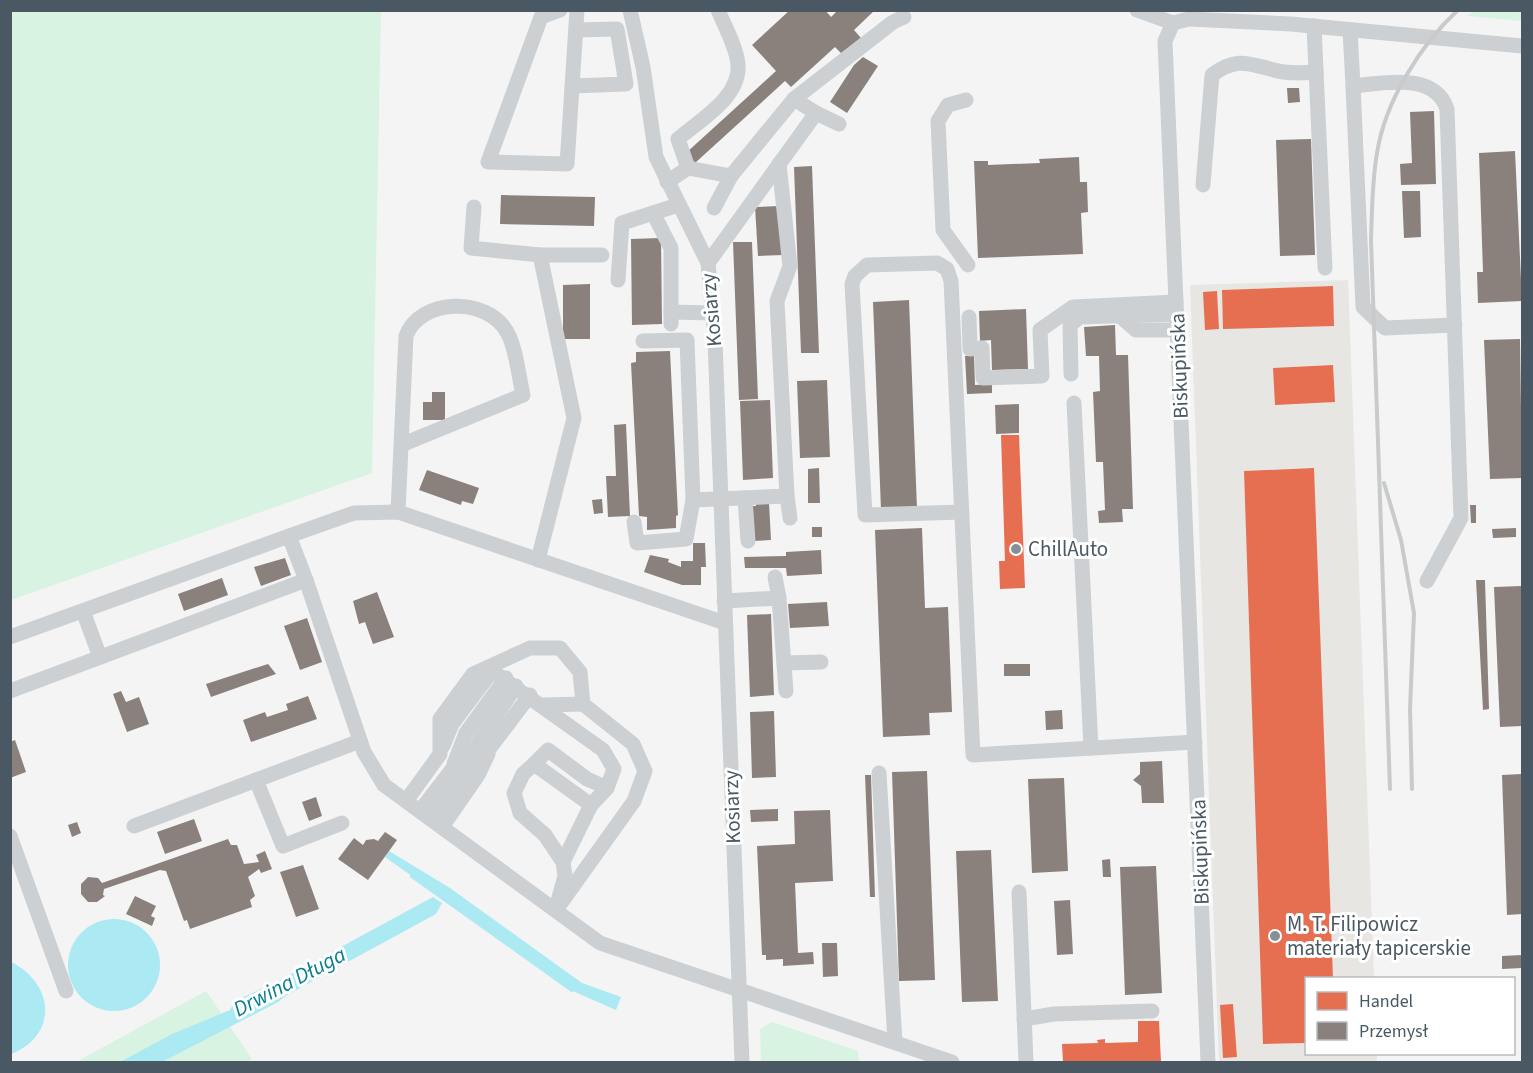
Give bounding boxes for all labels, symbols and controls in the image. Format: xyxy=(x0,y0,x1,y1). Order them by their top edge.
street label: Kosiarzy xyxy=(693,272,729,348)
street label: Biskupińska xyxy=(1162,313,1196,419)
place label: ChillAuto xyxy=(1028,534,1108,564)
marker: ChillAuto xyxy=(1009,542,1023,556)
street label: Kosiarzy xyxy=(716,769,748,844)
street label: Biskupińska xyxy=(1183,799,1217,905)
place label: M. T. Filipowicz materiały tapicerskie xyxy=(1287,909,1471,963)
marker: M. T. Filipowicz materiały tapicerskie xyxy=(1268,929,1282,943)
water label: Drwina Długa xyxy=(227,939,352,1025)
legend xyxy=(1305,977,1515,1055)
text: Handel xyxy=(1359,989,1413,1014)
text: Przemysł xyxy=(1359,1019,1429,1044)

